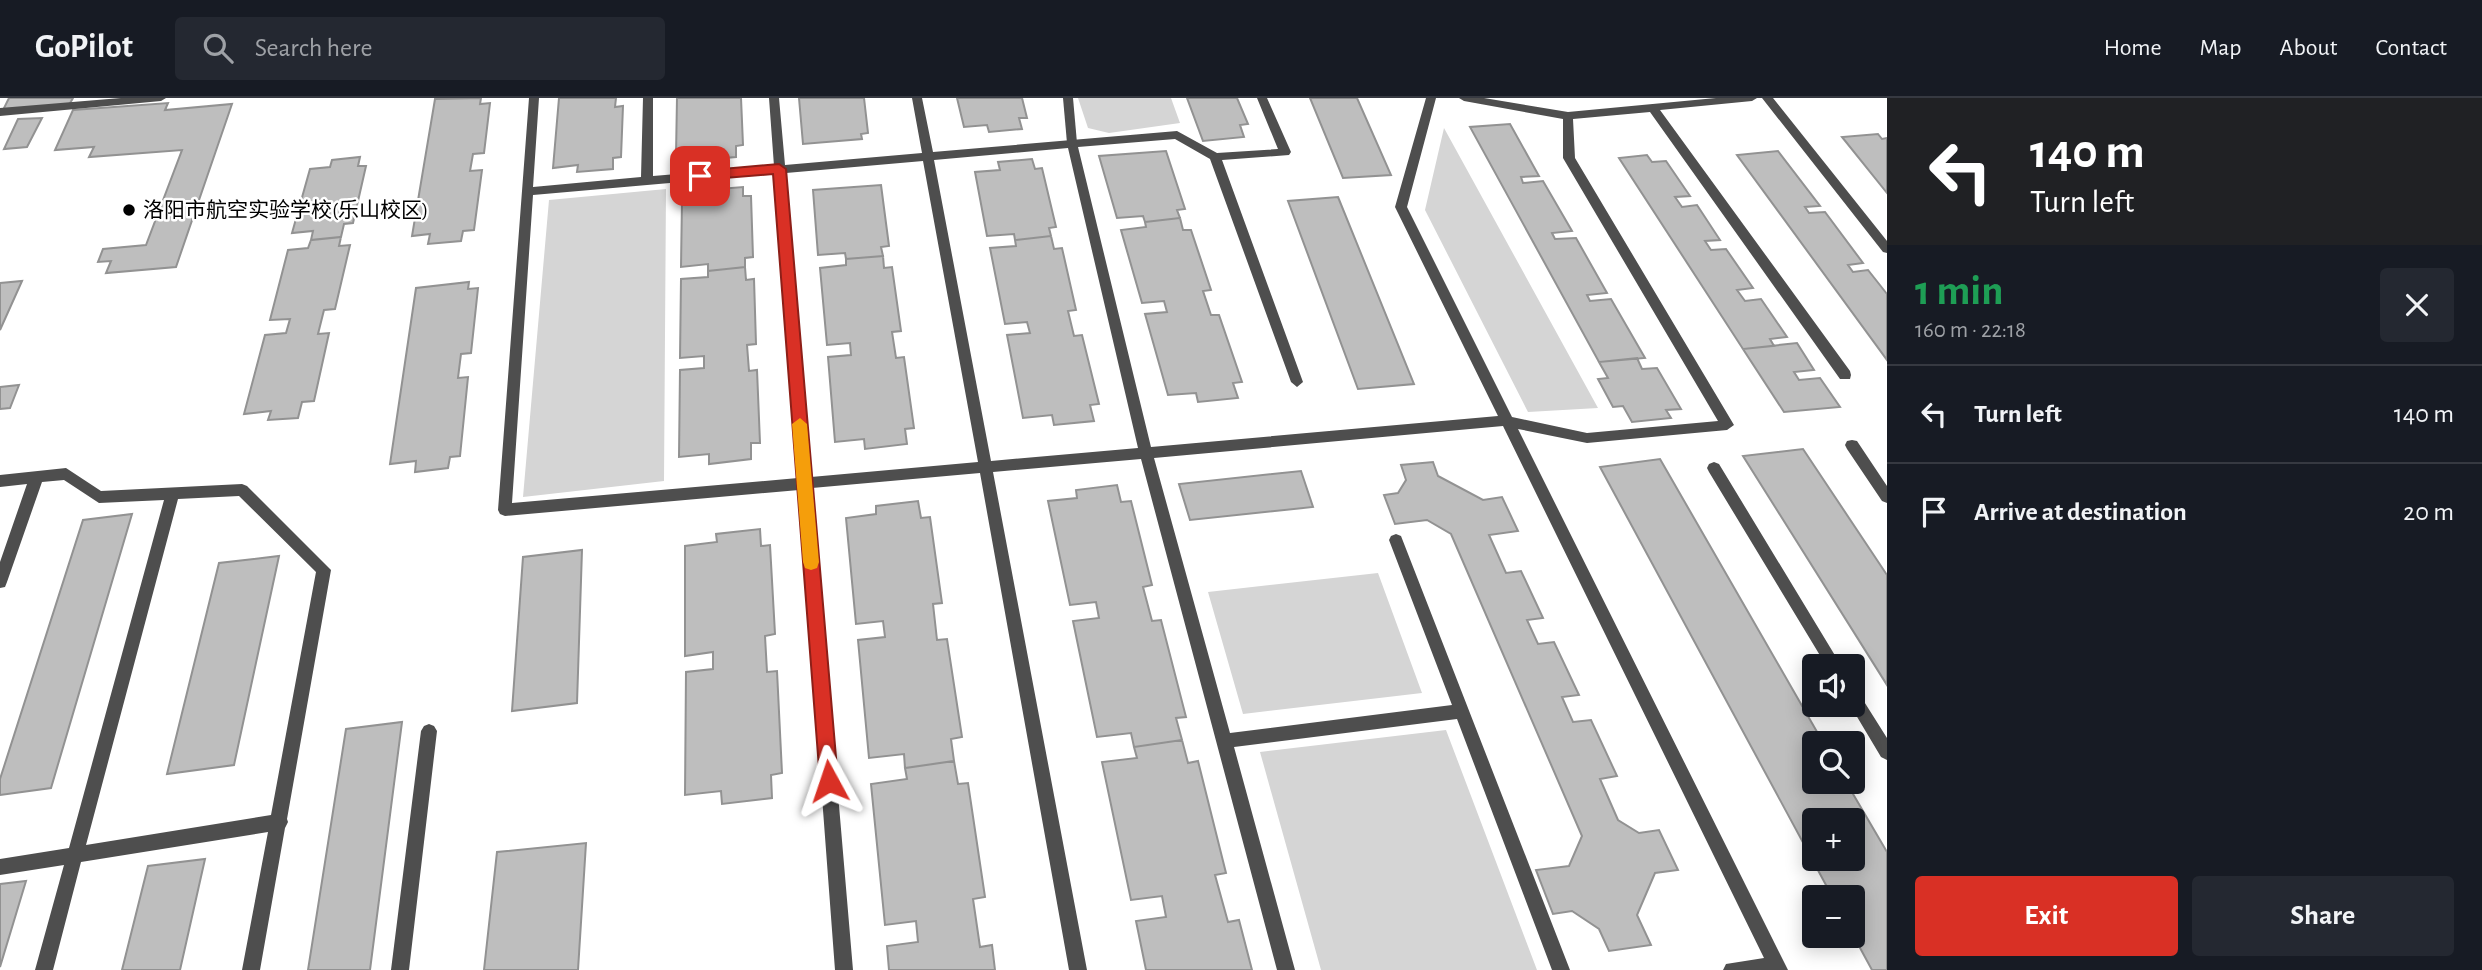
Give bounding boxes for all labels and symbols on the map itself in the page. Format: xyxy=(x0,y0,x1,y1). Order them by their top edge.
pin xyxy=(670,146,730,206)
place label: 洛阳市航空实验学校(乐山校区) xyxy=(143,199,428,221)
marker: 洛阳市航空实验学校(乐山校区) xyxy=(121,202,137,218)
position arrow xyxy=(792,744,866,818)

